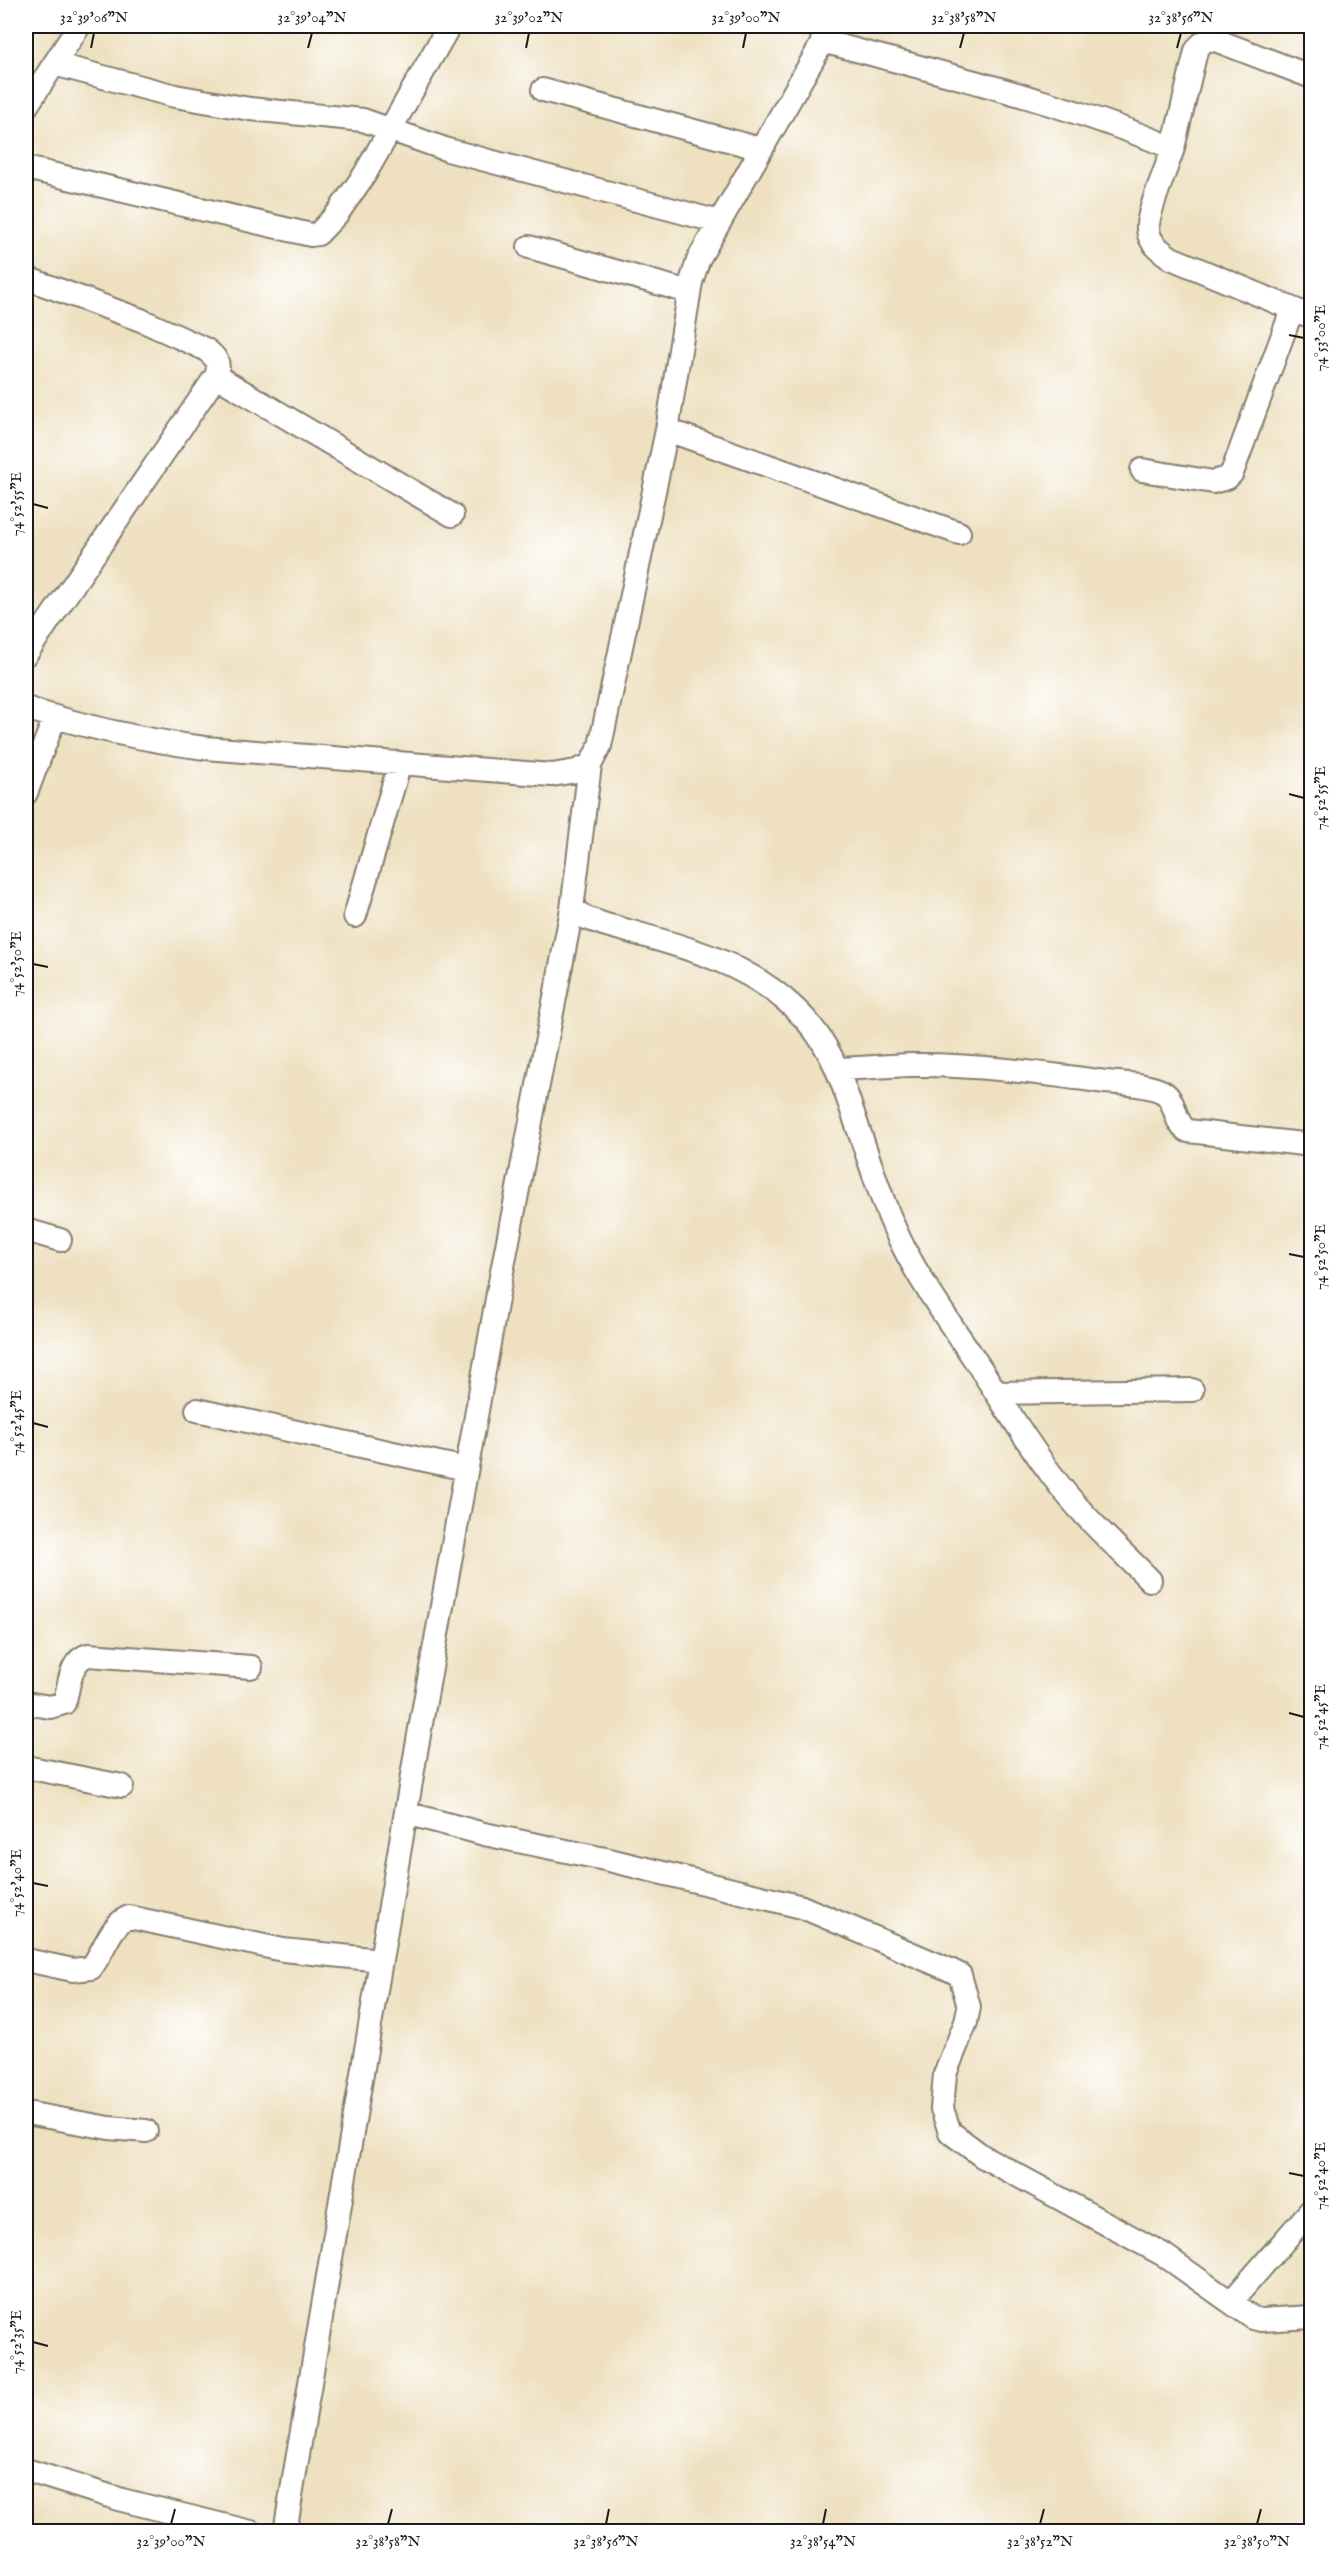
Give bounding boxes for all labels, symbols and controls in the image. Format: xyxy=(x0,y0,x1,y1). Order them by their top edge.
text: 32°39'06"N xyxy=(60,8,128,27)
text: 32°39'04"N xyxy=(278,8,346,27)
text: 32°39'02"N xyxy=(495,8,563,27)
text: 32°39'00"N xyxy=(712,8,780,27)
text: 32°38'58"N xyxy=(932,8,996,27)
text: 32°38'56"N xyxy=(1148,8,1214,27)
text: 74°53'00"E xyxy=(1311,305,1330,371)
text: 74°52'55"E xyxy=(7,472,26,536)
text: 74°52'55"E xyxy=(1311,766,1330,830)
text: 74°52'50"E xyxy=(7,931,26,997)
text: 74°52'50"E xyxy=(1311,1224,1330,1290)
text: 74°52'45"E xyxy=(7,1390,26,1456)
text: 74°52'45"E xyxy=(1311,1684,1330,1750)
text: 74°52'40"E xyxy=(7,1849,26,1917)
text: 74°52'40"E xyxy=(1311,2142,1330,2210)
text: 74°52'35"E xyxy=(7,2310,26,2374)
text: 32°39'00"N xyxy=(137,2532,205,2551)
text: 32°38'58"N xyxy=(356,2532,420,2551)
text: 32°38'56"N xyxy=(573,2532,639,2551)
text: 32°38'54"N xyxy=(790,2532,856,2551)
text: 32°38'52"N xyxy=(1007,2532,1073,2551)
text: 32°38'50"N xyxy=(1224,2532,1290,2551)

